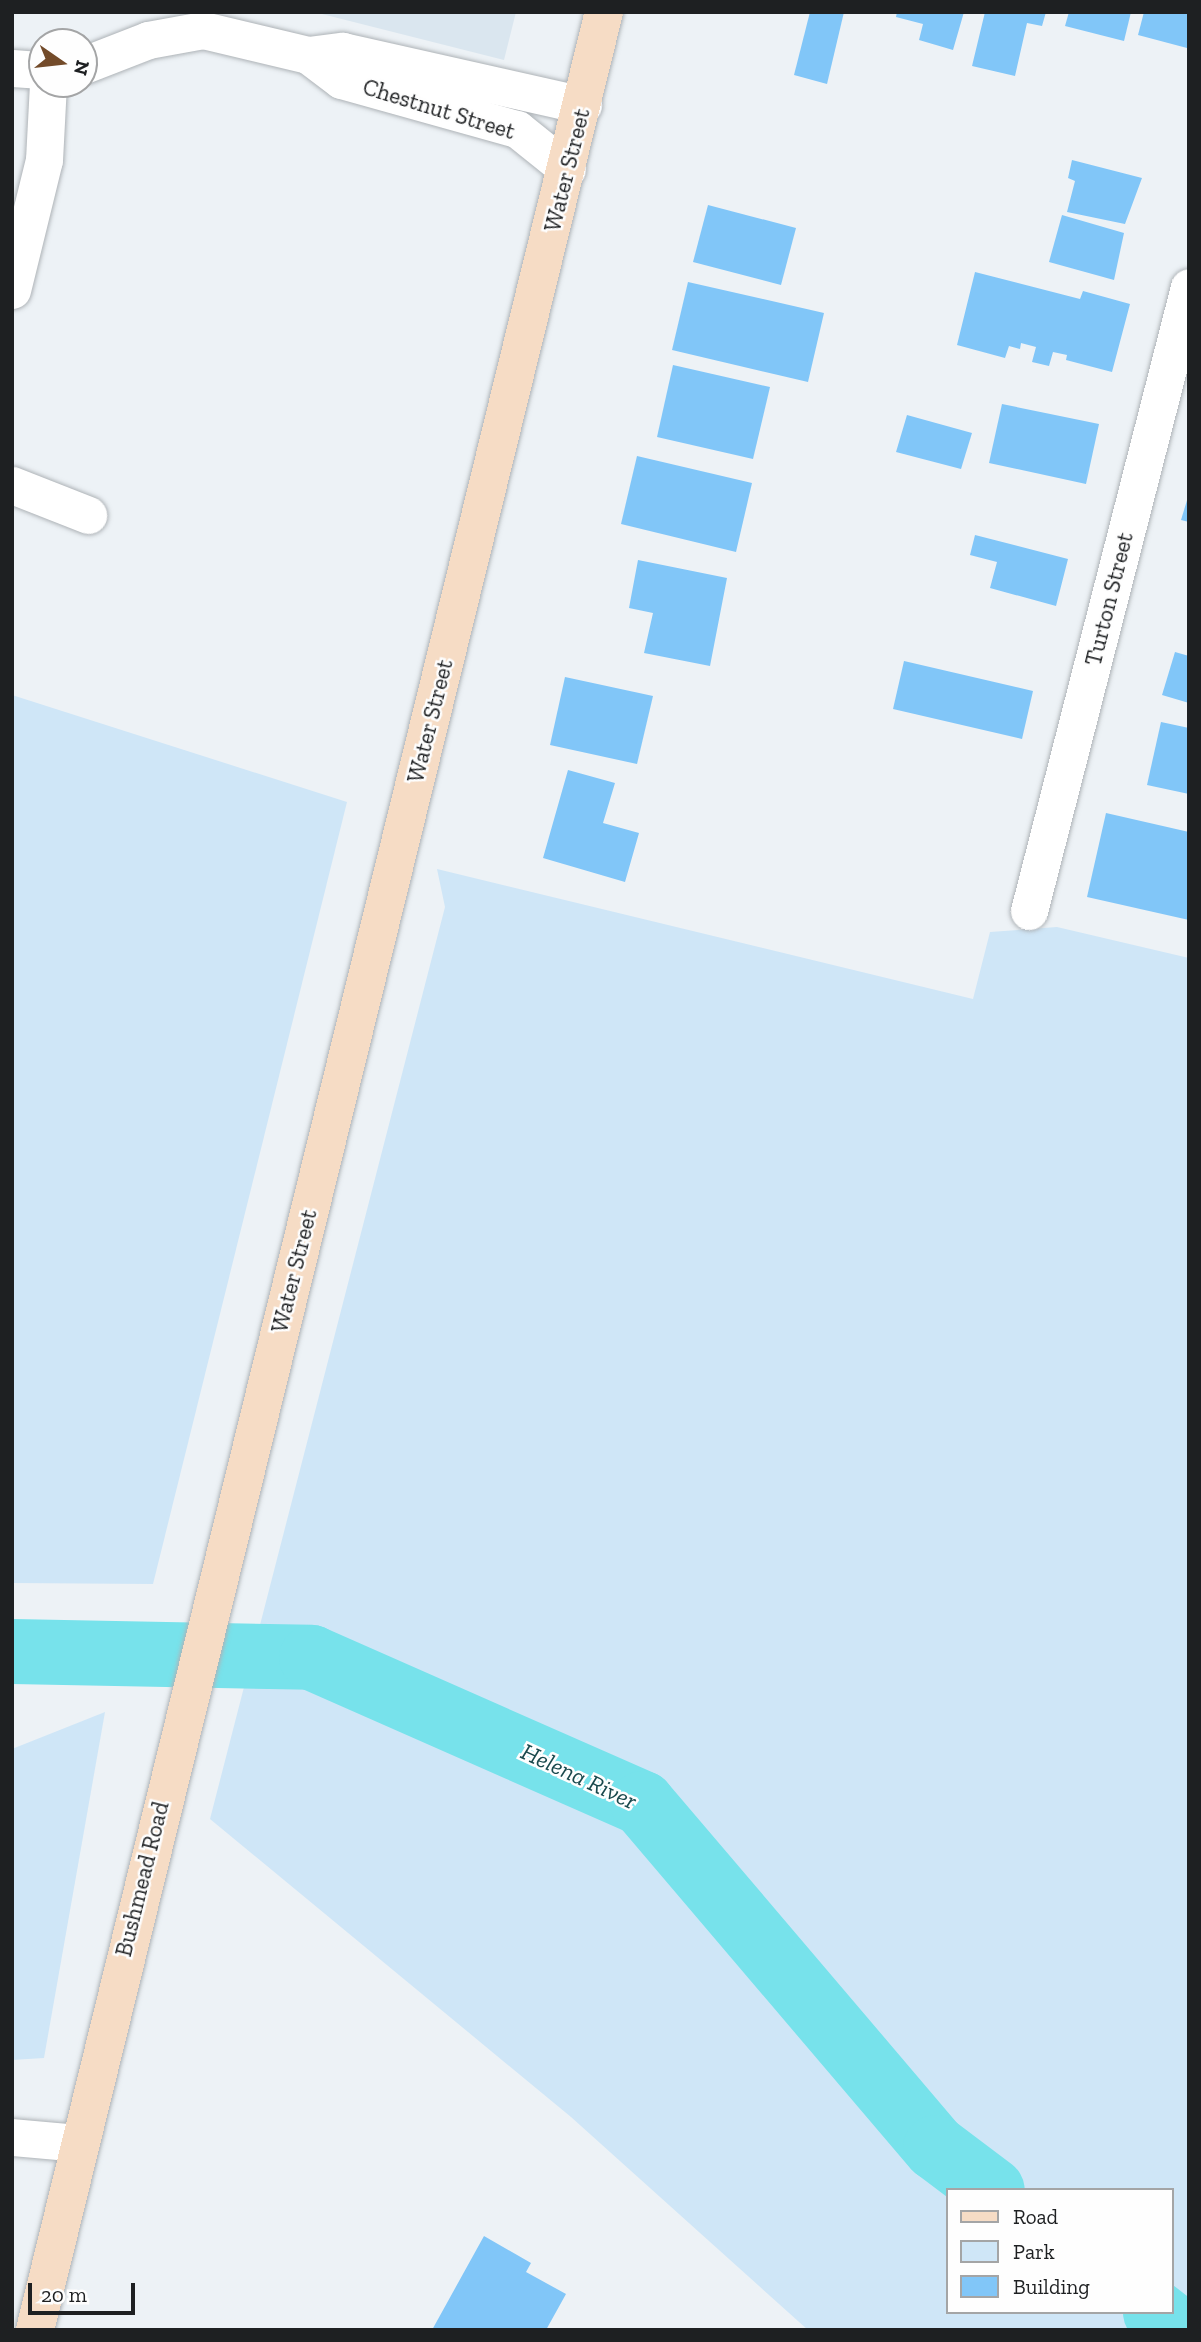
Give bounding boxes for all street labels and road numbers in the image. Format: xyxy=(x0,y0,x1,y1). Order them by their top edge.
street label: Chestnut Street xyxy=(360,73,518,145)
street label: Water Street xyxy=(538,105,596,235)
street label: Turton Street xyxy=(1079,530,1139,668)
street label: Water Street xyxy=(401,656,459,786)
street label: Water Street xyxy=(265,1206,323,1336)
street label: Bushmead Road xyxy=(109,1799,175,1959)

